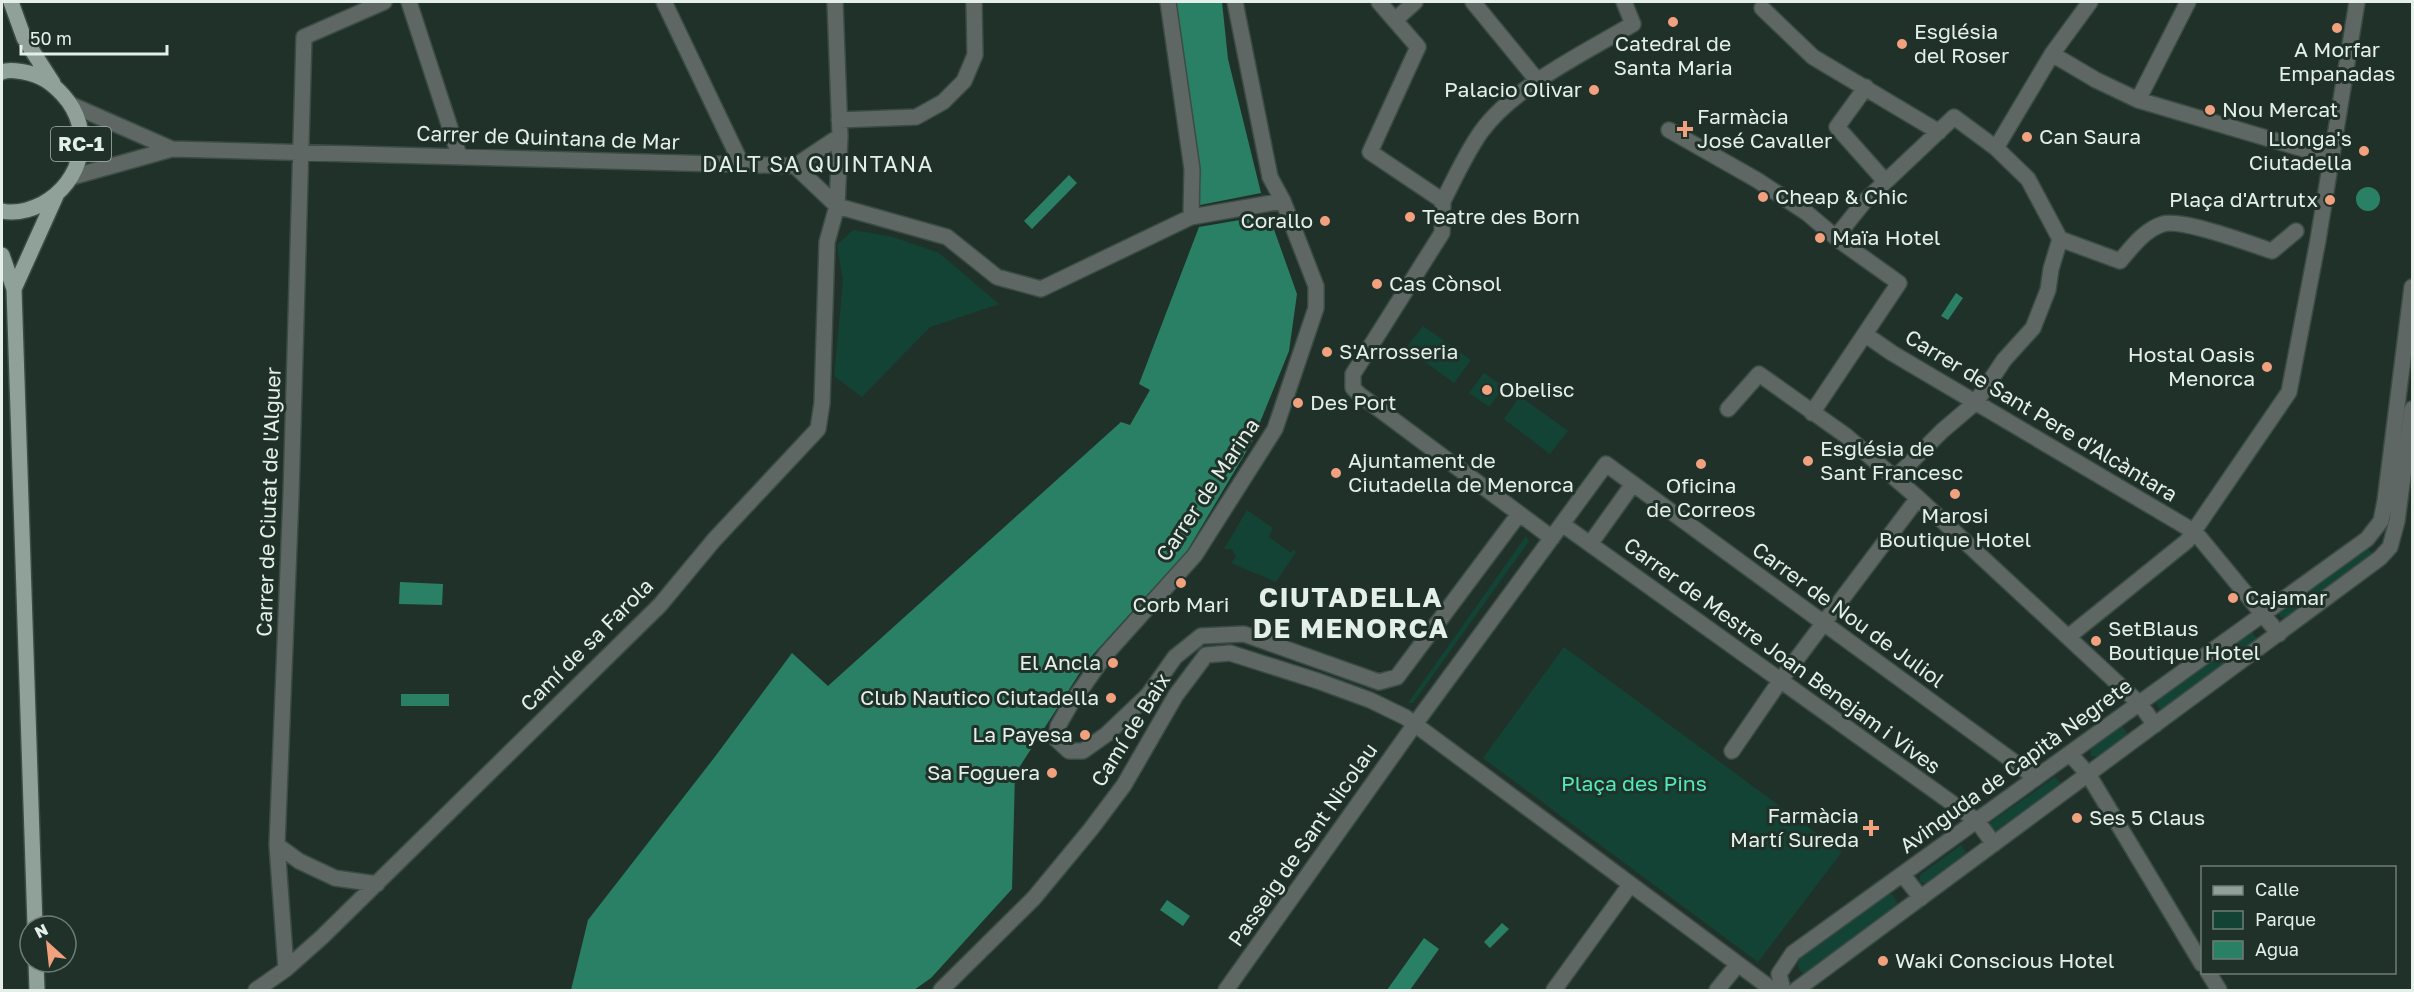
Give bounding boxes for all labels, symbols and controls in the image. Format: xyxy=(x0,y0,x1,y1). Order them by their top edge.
marker: Catedral de Santa Maria xyxy=(1666,15,1680,29)
scale bar xyxy=(21,18,166,56)
place label: Església del Roser xyxy=(1914,18,2009,68)
marker: A Morfar Empanadas xyxy=(2330,21,2344,35)
text: 50 m xyxy=(30,27,72,49)
place label: Catedral de Santa Maria xyxy=(1613,30,1733,80)
place label: A Morfar Empanadas xyxy=(2279,36,2395,86)
marker: Església del Roser xyxy=(1895,37,1909,51)
place label: Palacio Olivar xyxy=(1444,76,1582,102)
marker: Palacio Olivar xyxy=(1587,83,1601,97)
place label: Nou Mercat xyxy=(2222,96,2338,122)
place label: Farmàcia José Cavaller xyxy=(1697,103,1832,153)
marker: Nou Mercat xyxy=(2203,103,2217,117)
street label: Carrer de Quintana de Mar xyxy=(416,119,680,155)
marker: Farmàcia José Cavaller xyxy=(1678,122,1692,136)
place label: Can Saura xyxy=(2039,123,2141,149)
place label: Llonga's Ciutadella xyxy=(2249,125,2352,175)
road number: RC-1 xyxy=(51,127,111,161)
marker: Can Saura xyxy=(2020,130,2034,144)
marker: Llonga's Ciutadella xyxy=(2357,144,2371,158)
district label: DALT SA QUINTANA xyxy=(702,150,934,177)
place label: Cheap & Chic xyxy=(1775,183,1908,209)
place label: Plaça d'Artrutx xyxy=(2169,186,2318,212)
marker: Cheap & Chic xyxy=(1756,190,1770,204)
marker: Plaça d'Artrutx xyxy=(2323,193,2337,207)
place label: Teatre des Born xyxy=(1422,203,1580,229)
place label: Corallo xyxy=(1240,207,1313,233)
marker: Teatre des Born xyxy=(1403,210,1417,224)
marker: Corallo xyxy=(1318,214,1332,228)
place label: Maïa Hotel xyxy=(1832,224,1941,250)
marker: Maïa Hotel xyxy=(1813,231,1827,245)
place label: Cas Cònsol xyxy=(1389,270,1502,296)
marker: Cas Cònsol xyxy=(1370,277,1384,291)
street label: Carrer de Sant Pere d'Alcàntara xyxy=(1901,323,2182,507)
place label: S'Arrosseria xyxy=(1339,338,1458,364)
place label: Hostal Oasis Menorca xyxy=(2128,341,2255,391)
marker: S'Arrosseria xyxy=(1320,345,1334,359)
marker: Hostal Oasis Menorca xyxy=(2260,360,2274,374)
street label: Carrer de Ciutat de l'Alguer xyxy=(250,367,286,637)
place label: Obelisc xyxy=(1499,376,1575,402)
marker: Obelisc xyxy=(1480,383,1494,397)
place label: Des Port xyxy=(1310,389,1396,415)
marker: Des Port xyxy=(1291,396,1305,410)
street label: Carrer de Marina xyxy=(1150,413,1265,566)
place label: Església de Sant Francesc xyxy=(1820,435,1963,485)
place label: Ajuntament de Ciutadella de Menorca xyxy=(1348,447,1574,497)
marker: Església de Sant Francesc xyxy=(1801,454,1815,468)
marker: Oficina de Correos xyxy=(1694,457,1708,471)
marker: Ajuntament de Ciutadella de Menorca xyxy=(1329,466,1343,480)
place label: Oficina de Correos xyxy=(1646,472,1756,522)
marker: Marosi Boutique Hotel xyxy=(1948,487,1962,501)
place label: Marosi Boutique Hotel xyxy=(1879,502,2031,552)
street label: Carrer de Mestre Joan Benejam i Vives xyxy=(1619,531,1946,779)
street label: Carrer de Nou de Juliol xyxy=(1747,536,1950,693)
street label: Camí de sa Farola xyxy=(514,572,658,716)
marker: Corb Mari xyxy=(1174,576,1188,590)
district label: CIUTADELLA DE MENORCA xyxy=(1253,581,1449,644)
place label: Cajamar xyxy=(2245,584,2327,610)
place label: Corb Mari xyxy=(1133,591,1229,617)
marker: Cajamar xyxy=(2226,591,2240,605)
place label: SetBlaus Boutique Hotel xyxy=(2108,615,2260,665)
marker: SetBlaus Boutique Hotel xyxy=(2089,634,2103,648)
place label: El Ancla xyxy=(1019,649,1101,675)
marker: El Ancla xyxy=(1106,656,1120,670)
street label: Camí de Baix xyxy=(1085,667,1176,791)
street label: Avinguda de Capità Negrete xyxy=(1894,672,2137,858)
place label: Club Nautico Ciutadella xyxy=(860,684,1099,710)
marker: Club Nautico Ciutadella xyxy=(1104,691,1118,705)
place label: La Payesa xyxy=(972,721,1073,747)
marker: La Payesa xyxy=(1078,728,1092,742)
street label: Passeig de Sant Nicolau xyxy=(1222,738,1382,951)
place label: Sa Foguera xyxy=(927,759,1040,785)
marker: Sa Foguera xyxy=(1045,766,1059,780)
park label: Plaça des Pins xyxy=(1561,770,1707,796)
place label: Farmàcia Martí Sureda xyxy=(1730,802,1859,852)
place label: Ses 5 Claus xyxy=(2089,804,2205,830)
marker: Ses 5 Claus xyxy=(2070,811,2084,825)
marker: Farmàcia Martí Sureda xyxy=(1864,821,1878,835)
legend xyxy=(2201,866,2396,974)
text: Calle xyxy=(2255,878,2299,900)
text: Parque xyxy=(2255,908,2316,930)
north arrow xyxy=(18,914,78,974)
text: N xyxy=(31,919,51,942)
text: Agua xyxy=(2255,938,2299,960)
place label: Waki Conscious Hotel xyxy=(1895,947,2114,973)
marker: Waki Conscious Hotel xyxy=(1876,954,1890,968)

